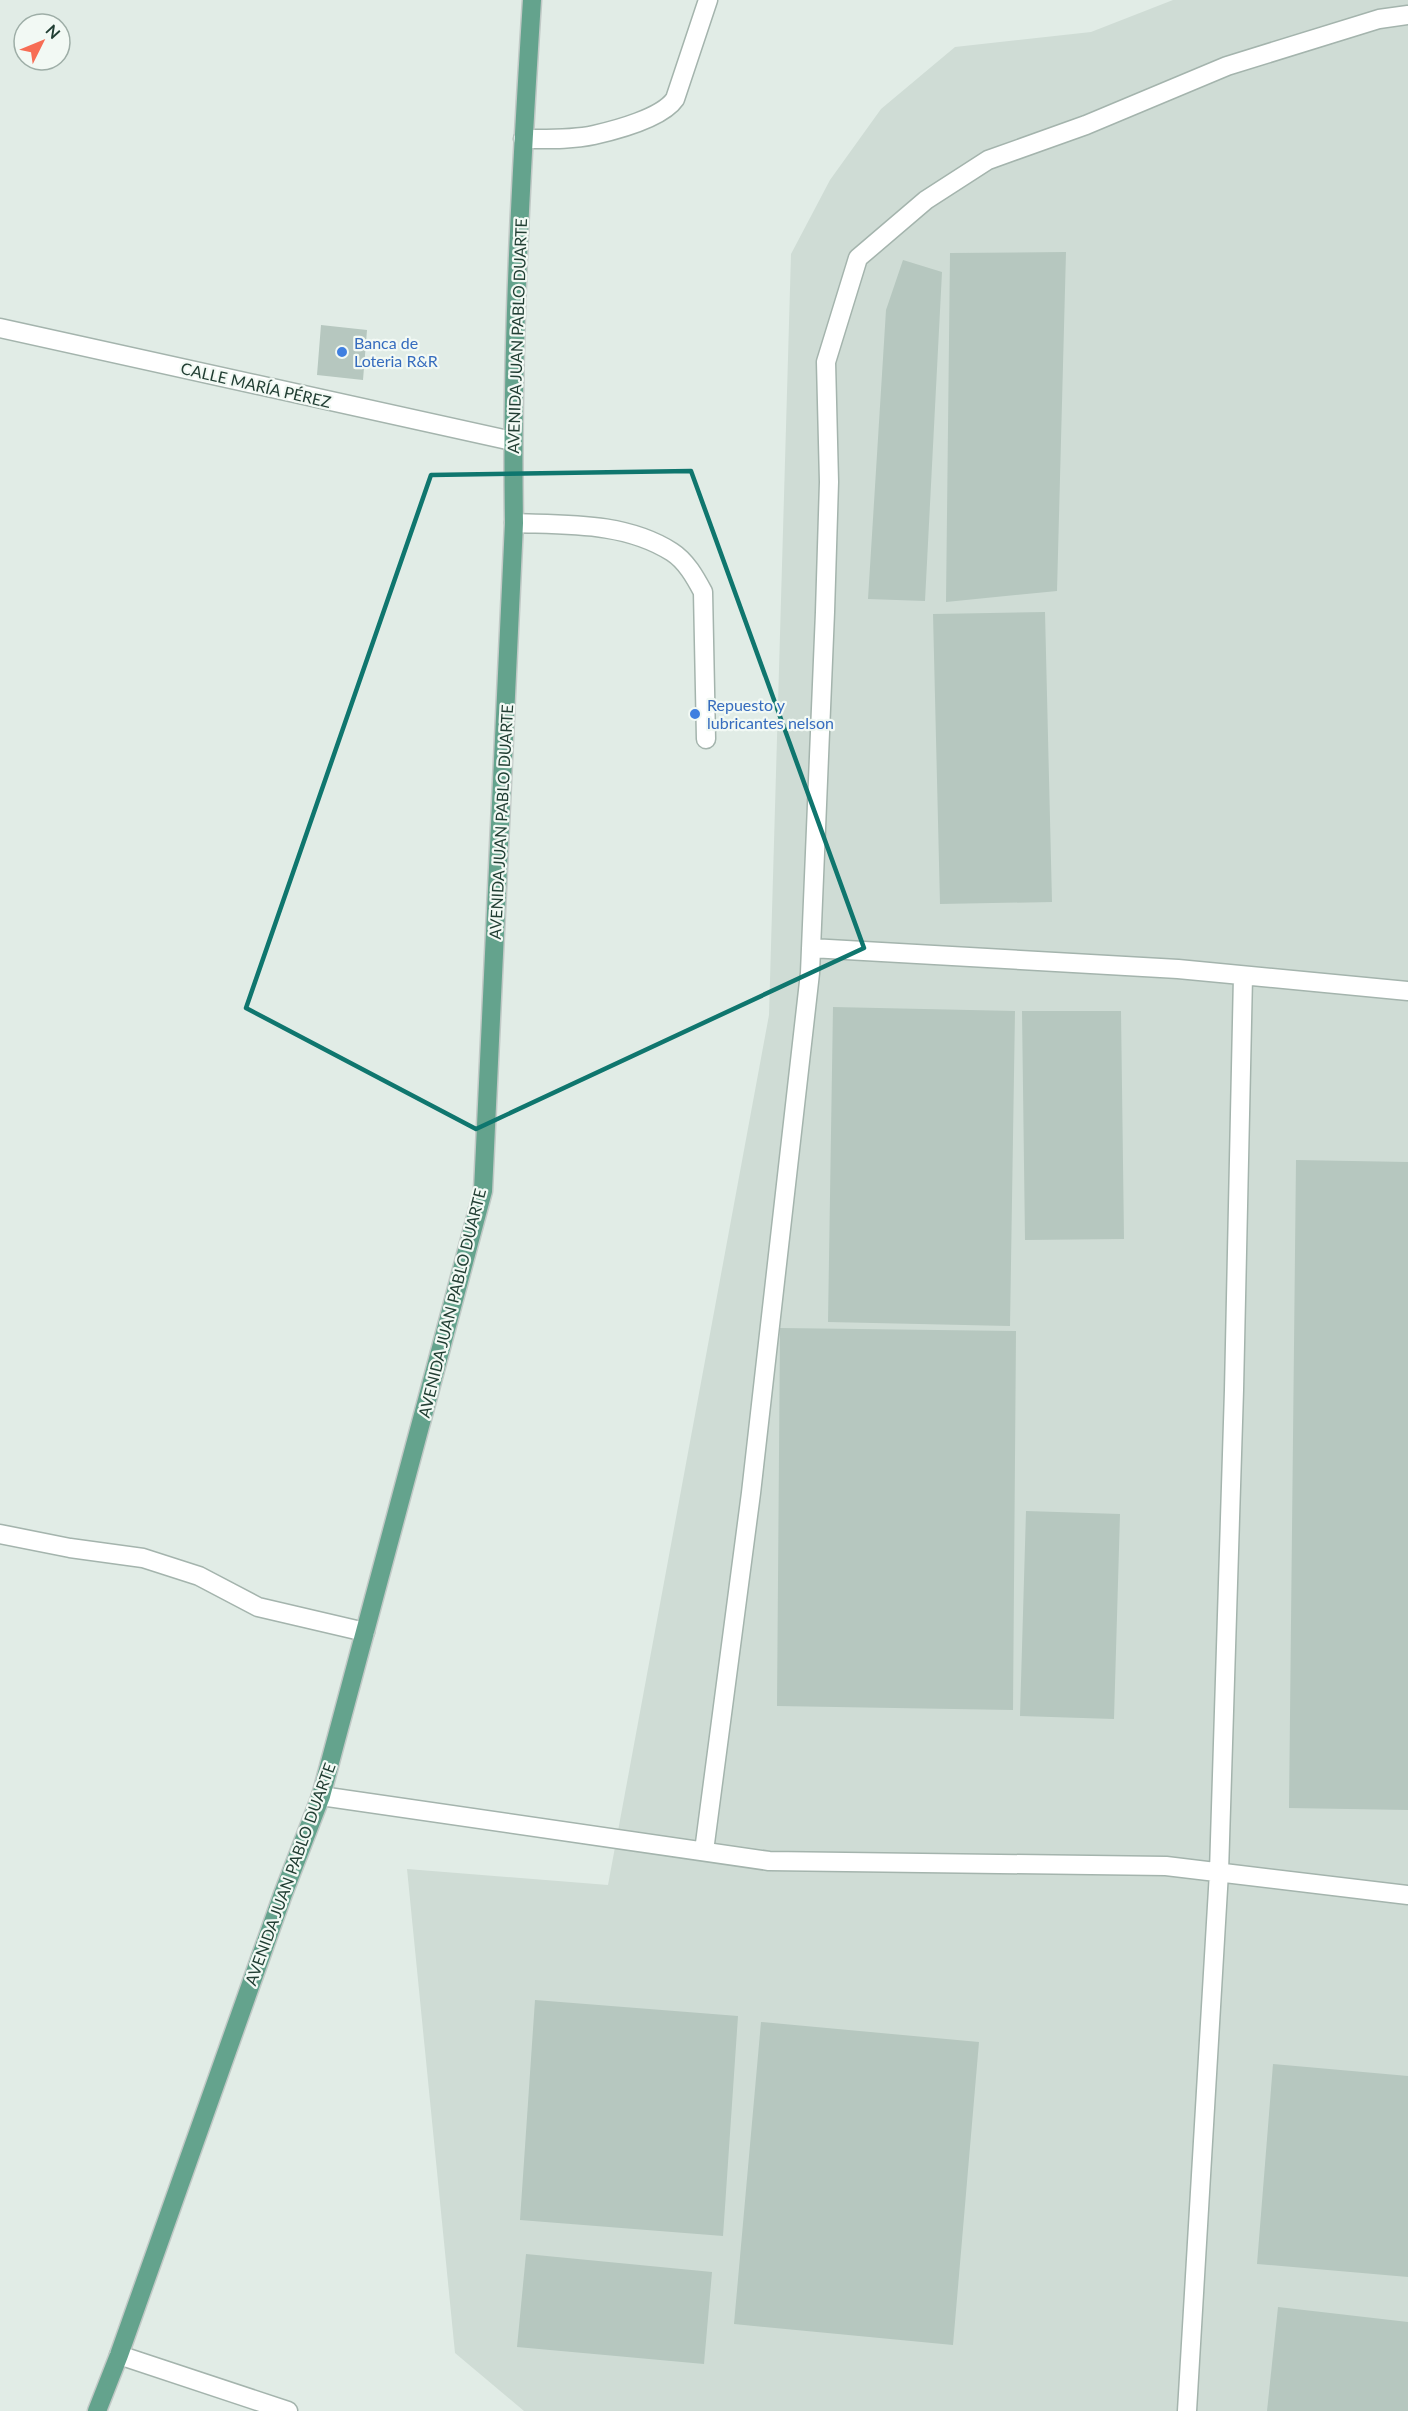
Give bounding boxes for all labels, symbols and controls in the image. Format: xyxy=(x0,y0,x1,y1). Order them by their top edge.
north arrow xyxy=(12,12,72,72)
text: N xyxy=(42,20,64,42)
street label: AVENIDA JUAN PABLO DUARTE xyxy=(503,218,530,454)
place label: Banca de Loteria R&R xyxy=(354,333,438,370)
marker: Banca de Loteria R&R xyxy=(335,345,349,359)
street label: CALLE MARÍA PÉREZ xyxy=(179,358,333,411)
place label: Repuesto y lubricantes nelson xyxy=(707,695,834,732)
street label: AVENIDA JUAN PABLO DUARTE xyxy=(485,704,516,940)
marker: Repuesto y lubricantes nelson xyxy=(688,707,702,721)
street label: AVENIDA JUAN PABLO DUARTE xyxy=(414,1186,489,1419)
street label: AVENIDA JUAN PABLO DUARTE xyxy=(240,1760,339,1988)

